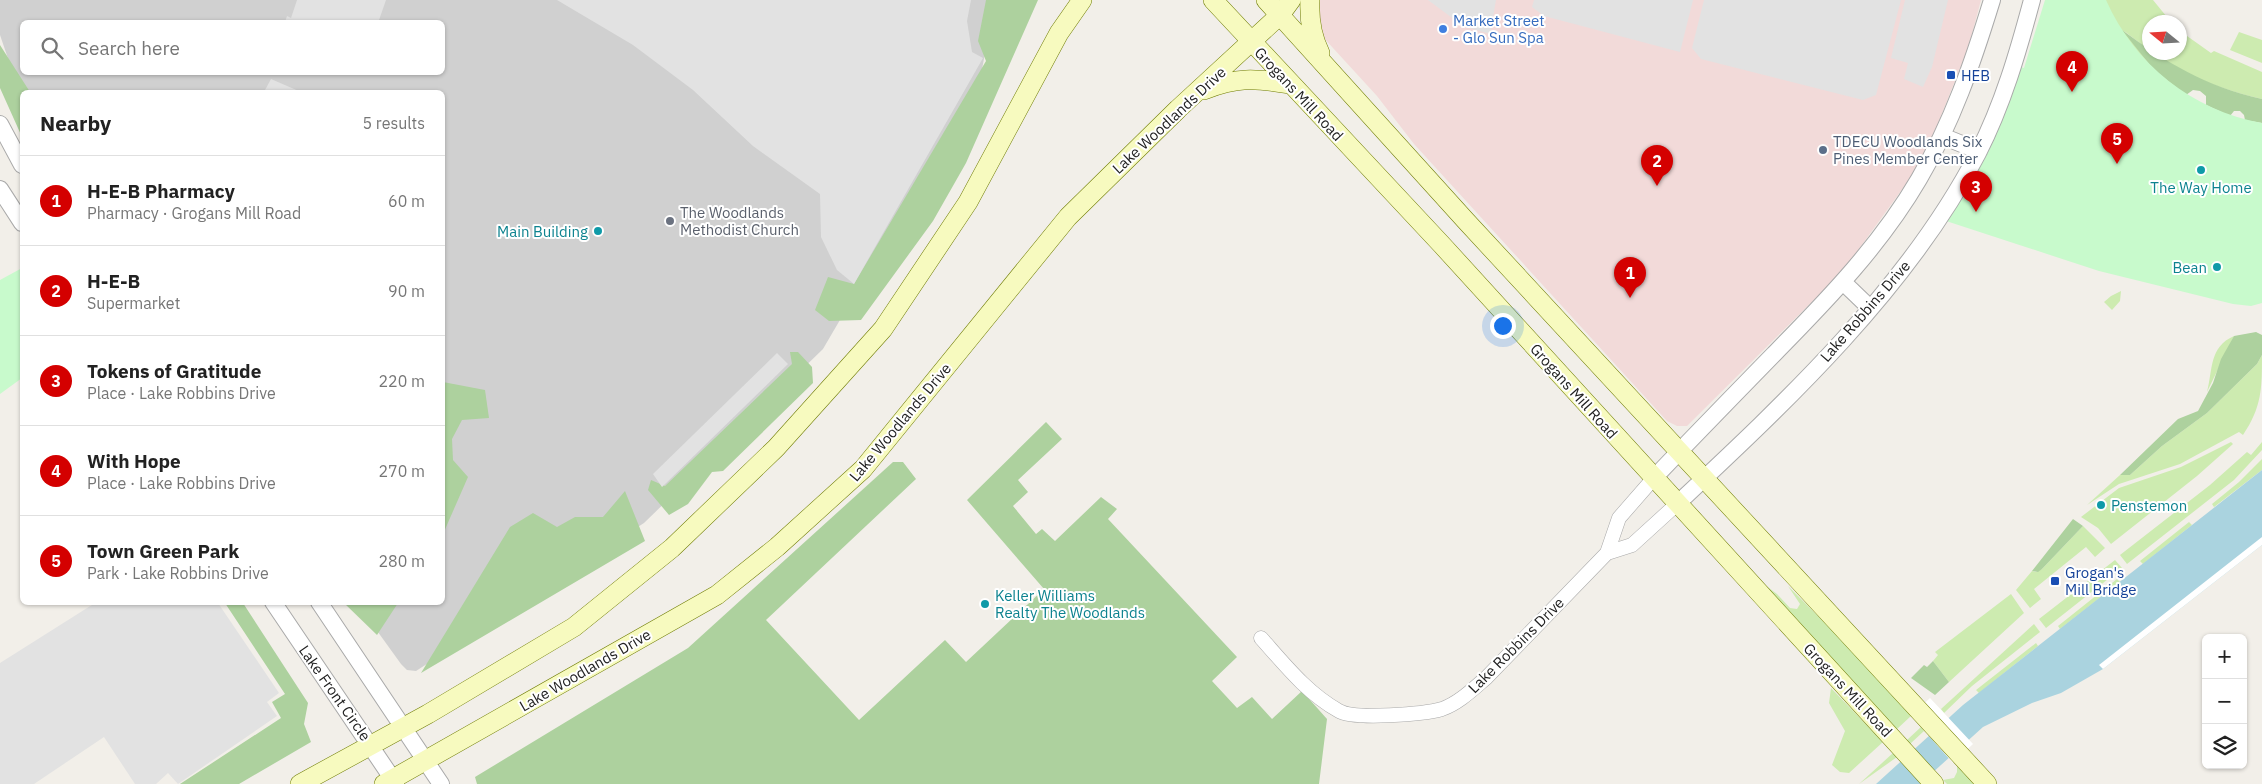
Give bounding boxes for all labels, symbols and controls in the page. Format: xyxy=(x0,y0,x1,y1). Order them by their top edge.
place label: Market Street - Glo Sun Spa xyxy=(1453,11,1545,47)
north arrow xyxy=(2142,15,2187,60)
search box xyxy=(20,20,445,75)
marker: Market Street - Glo Sun Spa xyxy=(1437,23,1449,35)
icon: search xyxy=(38,34,66,62)
text: Search here xyxy=(78,36,180,60)
street label: Grogans Mill Road xyxy=(1251,43,1347,145)
pin: 4 xyxy=(2056,51,2088,92)
street label: Lake Woodlands Drive xyxy=(1108,62,1230,178)
place label: HEB xyxy=(1961,66,1990,85)
marker: HEB xyxy=(1945,69,1957,81)
text: Nearby xyxy=(40,109,111,137)
text: 5 results xyxy=(362,113,425,133)
pin: 5 xyxy=(2101,123,2133,164)
place label: TDECU Woodlands Six Pines Member Center xyxy=(1833,132,1983,168)
marker: TDECU Woodlands Six Pines Member Center xyxy=(1817,144,1829,156)
pin: 2 xyxy=(1641,145,1673,186)
marker: The Way Home xyxy=(2195,164,2207,176)
pin: 3 xyxy=(1960,171,1992,212)
place label: The Way Home xyxy=(2150,178,2252,197)
text: H-E-B Pharmacy xyxy=(87,179,235,203)
text: 1 xyxy=(51,191,61,211)
text: 60 m xyxy=(388,191,425,211)
text: Pharmacy · Grogans Mill Road xyxy=(87,203,301,223)
place label: The Woodlands Methodist Church xyxy=(680,203,799,239)
marker: The Woodlands Methodist Church xyxy=(664,215,676,227)
place label: Main Building xyxy=(497,222,588,241)
marker: Main Building xyxy=(592,225,604,237)
street label: Lake Robbins Drive xyxy=(1816,256,1914,366)
pin: 1 xyxy=(1614,257,1646,298)
place label: Bean xyxy=(2172,258,2207,277)
marker: Bean xyxy=(2211,261,2223,273)
text: H-E-B xyxy=(87,269,140,293)
text: 2 xyxy=(51,281,61,301)
text: 90 m xyxy=(388,281,425,301)
text: Supermarket xyxy=(87,293,180,313)
your location xyxy=(1490,313,1516,339)
street label: Grogans Mill Road xyxy=(1526,339,1622,443)
text: Tokens of Gratitude xyxy=(87,359,261,383)
street label: Lake Woodlands Drive xyxy=(845,359,955,485)
text: 3 xyxy=(51,371,61,391)
text: 220 m xyxy=(378,371,425,391)
text: Place · Lake Robbins Drive xyxy=(87,383,276,403)
text: With Hope xyxy=(87,449,181,473)
text: 4 xyxy=(51,461,61,481)
text: 270 m xyxy=(378,461,425,481)
text: Place · Lake Robbins Drive xyxy=(87,473,276,493)
place label: Penstemon xyxy=(2111,496,2187,515)
marker: Penstemon xyxy=(2095,499,2107,511)
text: Town Green Park xyxy=(87,539,239,563)
text: 5 xyxy=(51,551,61,571)
text: 280 m xyxy=(378,551,425,571)
text: Park · Lake Robbins Drive xyxy=(87,563,269,583)
place label: Grogan's Mill Bridge xyxy=(2065,563,2136,599)
marker: Grogan's Mill Bridge xyxy=(2049,575,2061,587)
place label: Keller Williams Realty The Woodlands xyxy=(995,586,1145,622)
street label: Lake Robbins Drive xyxy=(1464,593,1568,697)
marker: Keller Williams Realty The Woodlands xyxy=(979,598,991,610)
street label: Lake Woodlands Drive xyxy=(516,625,654,715)
map controls xyxy=(2202,634,2247,769)
button: + xyxy=(2202,634,2247,679)
street label: Grogans Mill Road xyxy=(1800,639,1896,741)
street label: Lake Front Circle xyxy=(295,641,375,745)
button: − xyxy=(2202,679,2247,724)
button: layers xyxy=(2202,724,2247,769)

